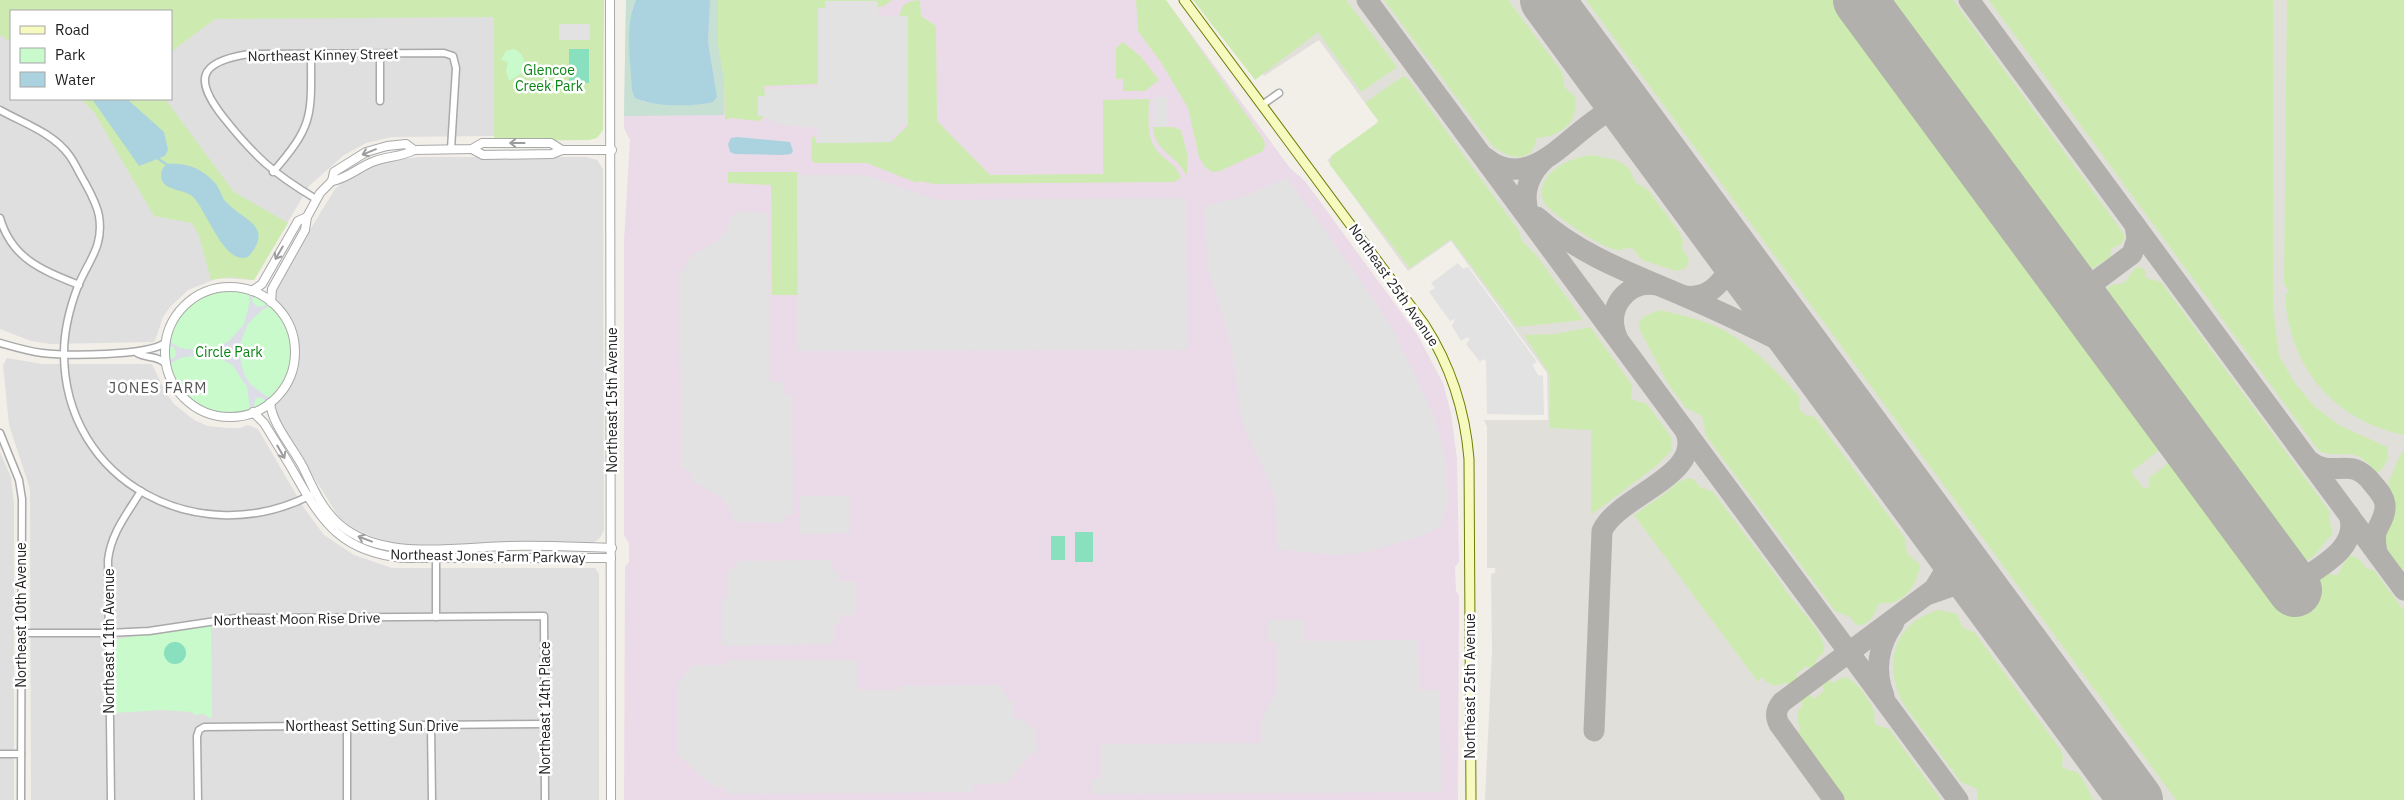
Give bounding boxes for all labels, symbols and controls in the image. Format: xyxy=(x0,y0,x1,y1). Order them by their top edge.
legend xyxy=(10,10,172,100)
text: Road xyxy=(55,20,90,39)
text: Park xyxy=(55,45,85,64)
street label: Northeast Kinney Street xyxy=(248,45,398,65)
park label: Glencoe Creek Park xyxy=(515,61,584,95)
text: Water xyxy=(55,70,96,89)
one-way arrow xyxy=(509,138,526,148)
one-way arrow xyxy=(361,148,376,157)
street label: Northeast 25th Avenue xyxy=(1345,220,1443,350)
one-way arrow xyxy=(274,246,284,260)
street label: Northeast 15th Avenue xyxy=(603,327,621,473)
park label: Circle Park xyxy=(195,343,263,361)
district label: JONES FARM xyxy=(109,378,208,397)
one-way arrow xyxy=(277,444,287,458)
one-way arrow xyxy=(358,534,374,543)
street label: Northeast 10th Avenue xyxy=(12,542,30,688)
street label: Northeast Jones Farm Parkway xyxy=(390,545,586,567)
street label: Northeast 11th Avenue xyxy=(100,568,118,714)
street label: Northeast Moon Rise Drive xyxy=(213,609,381,629)
street label: Northeast 25th Avenue xyxy=(1461,613,1479,759)
street label: Northeast 14th Place xyxy=(536,641,554,775)
street label: Northeast Setting Sun Drive xyxy=(285,717,459,735)

